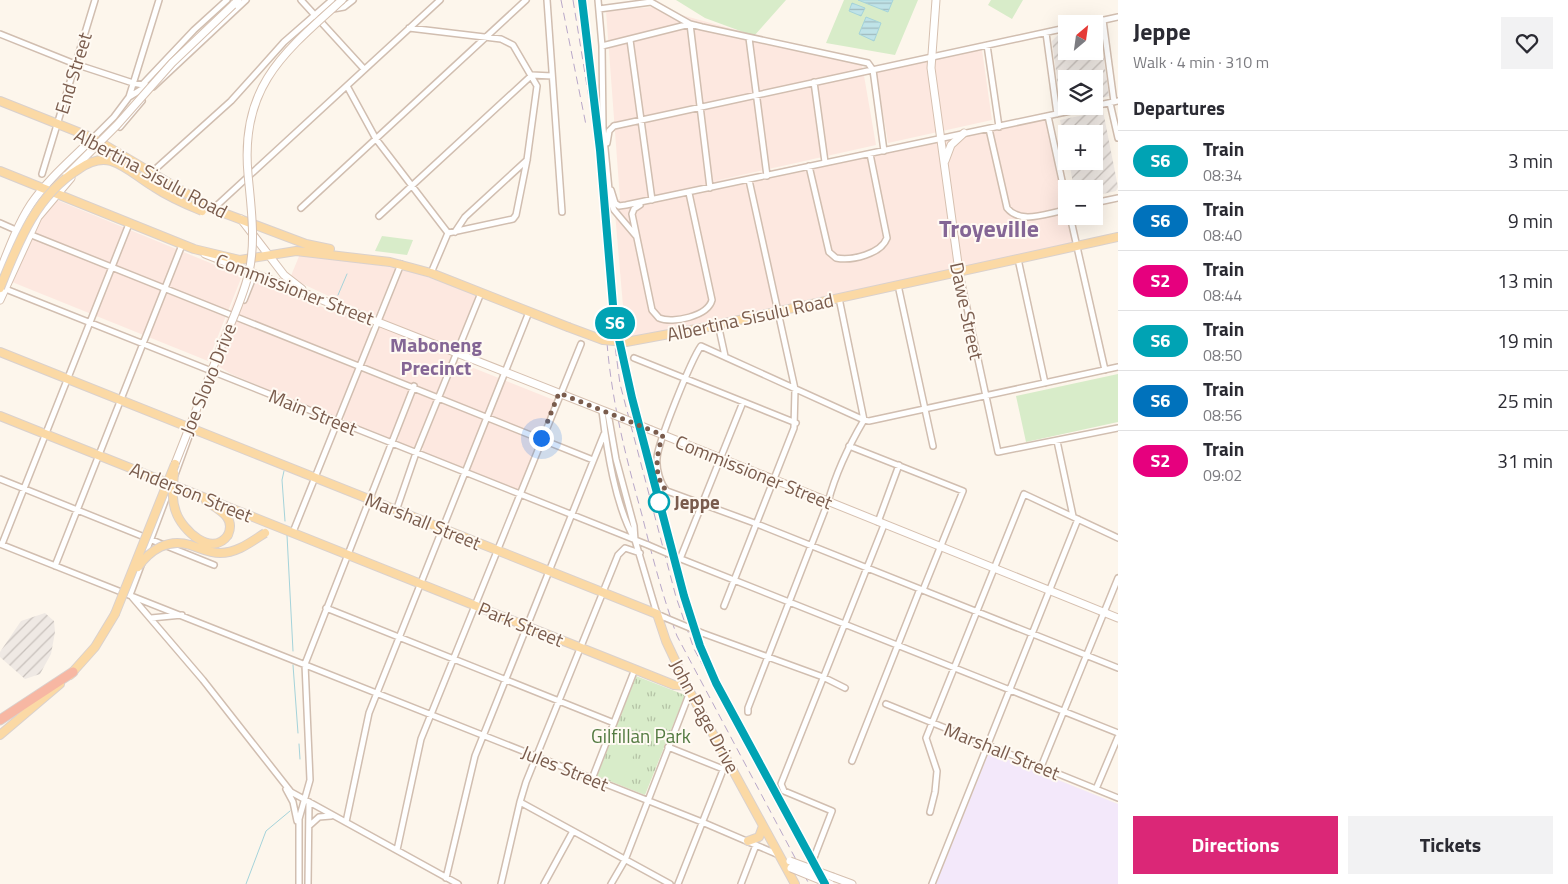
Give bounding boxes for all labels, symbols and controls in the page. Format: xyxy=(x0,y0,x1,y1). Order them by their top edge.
text: Jeppe xyxy=(1133,13,1191,49)
north arrow xyxy=(1058,15,1102,60)
map controls xyxy=(1058,15,1103,225)
button: heart xyxy=(1501,17,1553,69)
street label: End Street xyxy=(46,28,99,117)
text: Walk · 4 min · 310 m xyxy=(1133,50,1269,74)
button: layers xyxy=(1058,70,1103,115)
text: Departures xyxy=(1133,93,1225,122)
street label: Albertina Sisulu Road xyxy=(69,120,233,225)
button: + xyxy=(1058,125,1103,170)
text: Train xyxy=(1203,134,1244,163)
text: 3 min xyxy=(1508,146,1553,175)
text: S6 xyxy=(1151,147,1170,174)
text: 08:34 xyxy=(1203,163,1242,187)
button: − xyxy=(1058,180,1103,225)
text: Train xyxy=(1203,194,1244,223)
text: 9 min xyxy=(1508,206,1553,235)
text: S6 xyxy=(1151,207,1170,234)
district label: Troyeville xyxy=(939,210,1039,246)
text: 08:40 xyxy=(1203,223,1242,247)
street label: Commissioner Street xyxy=(212,245,379,332)
text: Train xyxy=(1203,254,1244,283)
street label: Dawe Street xyxy=(943,260,992,363)
text: 13 min xyxy=(1497,266,1553,295)
text: S2 xyxy=(1151,267,1170,294)
text: 08:44 xyxy=(1203,283,1242,307)
street label: Albertina Sisulu Road xyxy=(664,285,836,348)
line badge: S6 xyxy=(592,307,638,339)
text: S6 xyxy=(605,309,625,336)
text: Train xyxy=(1203,314,1244,343)
street label: Joe Slovo Drive xyxy=(172,318,243,439)
text: 19 min xyxy=(1497,326,1553,355)
text: S6 xyxy=(1151,327,1170,354)
district label: Maboneng Precinct xyxy=(390,329,482,383)
text: 08:50 xyxy=(1203,343,1242,367)
text: Train xyxy=(1203,374,1244,403)
street label: Main Street xyxy=(265,381,362,443)
text: 25 min xyxy=(1497,386,1553,415)
text: S6 xyxy=(1151,387,1170,414)
text: 08:56 xyxy=(1203,403,1242,427)
your location xyxy=(529,426,554,451)
street label: Commissioner Street xyxy=(671,427,838,516)
text: Train xyxy=(1203,434,1244,463)
text: 31 min xyxy=(1497,446,1553,475)
text: S2 xyxy=(1151,447,1170,474)
street label: Anderson Street xyxy=(125,454,257,529)
text: 09:02 xyxy=(1203,463,1242,487)
street label: Marshall Street xyxy=(361,484,486,557)
place label: Jeppe xyxy=(674,487,720,516)
marker: Jeppe xyxy=(648,491,670,513)
street label: Park Street xyxy=(474,593,568,654)
street label: John Page Drive xyxy=(663,653,748,778)
street label: Marshall Street xyxy=(940,714,1065,787)
park label: Gilfillan Park xyxy=(591,721,691,750)
street label: Jules Street xyxy=(517,737,613,798)
button: Directions xyxy=(1133,816,1338,874)
button: Tickets xyxy=(1348,816,1553,874)

